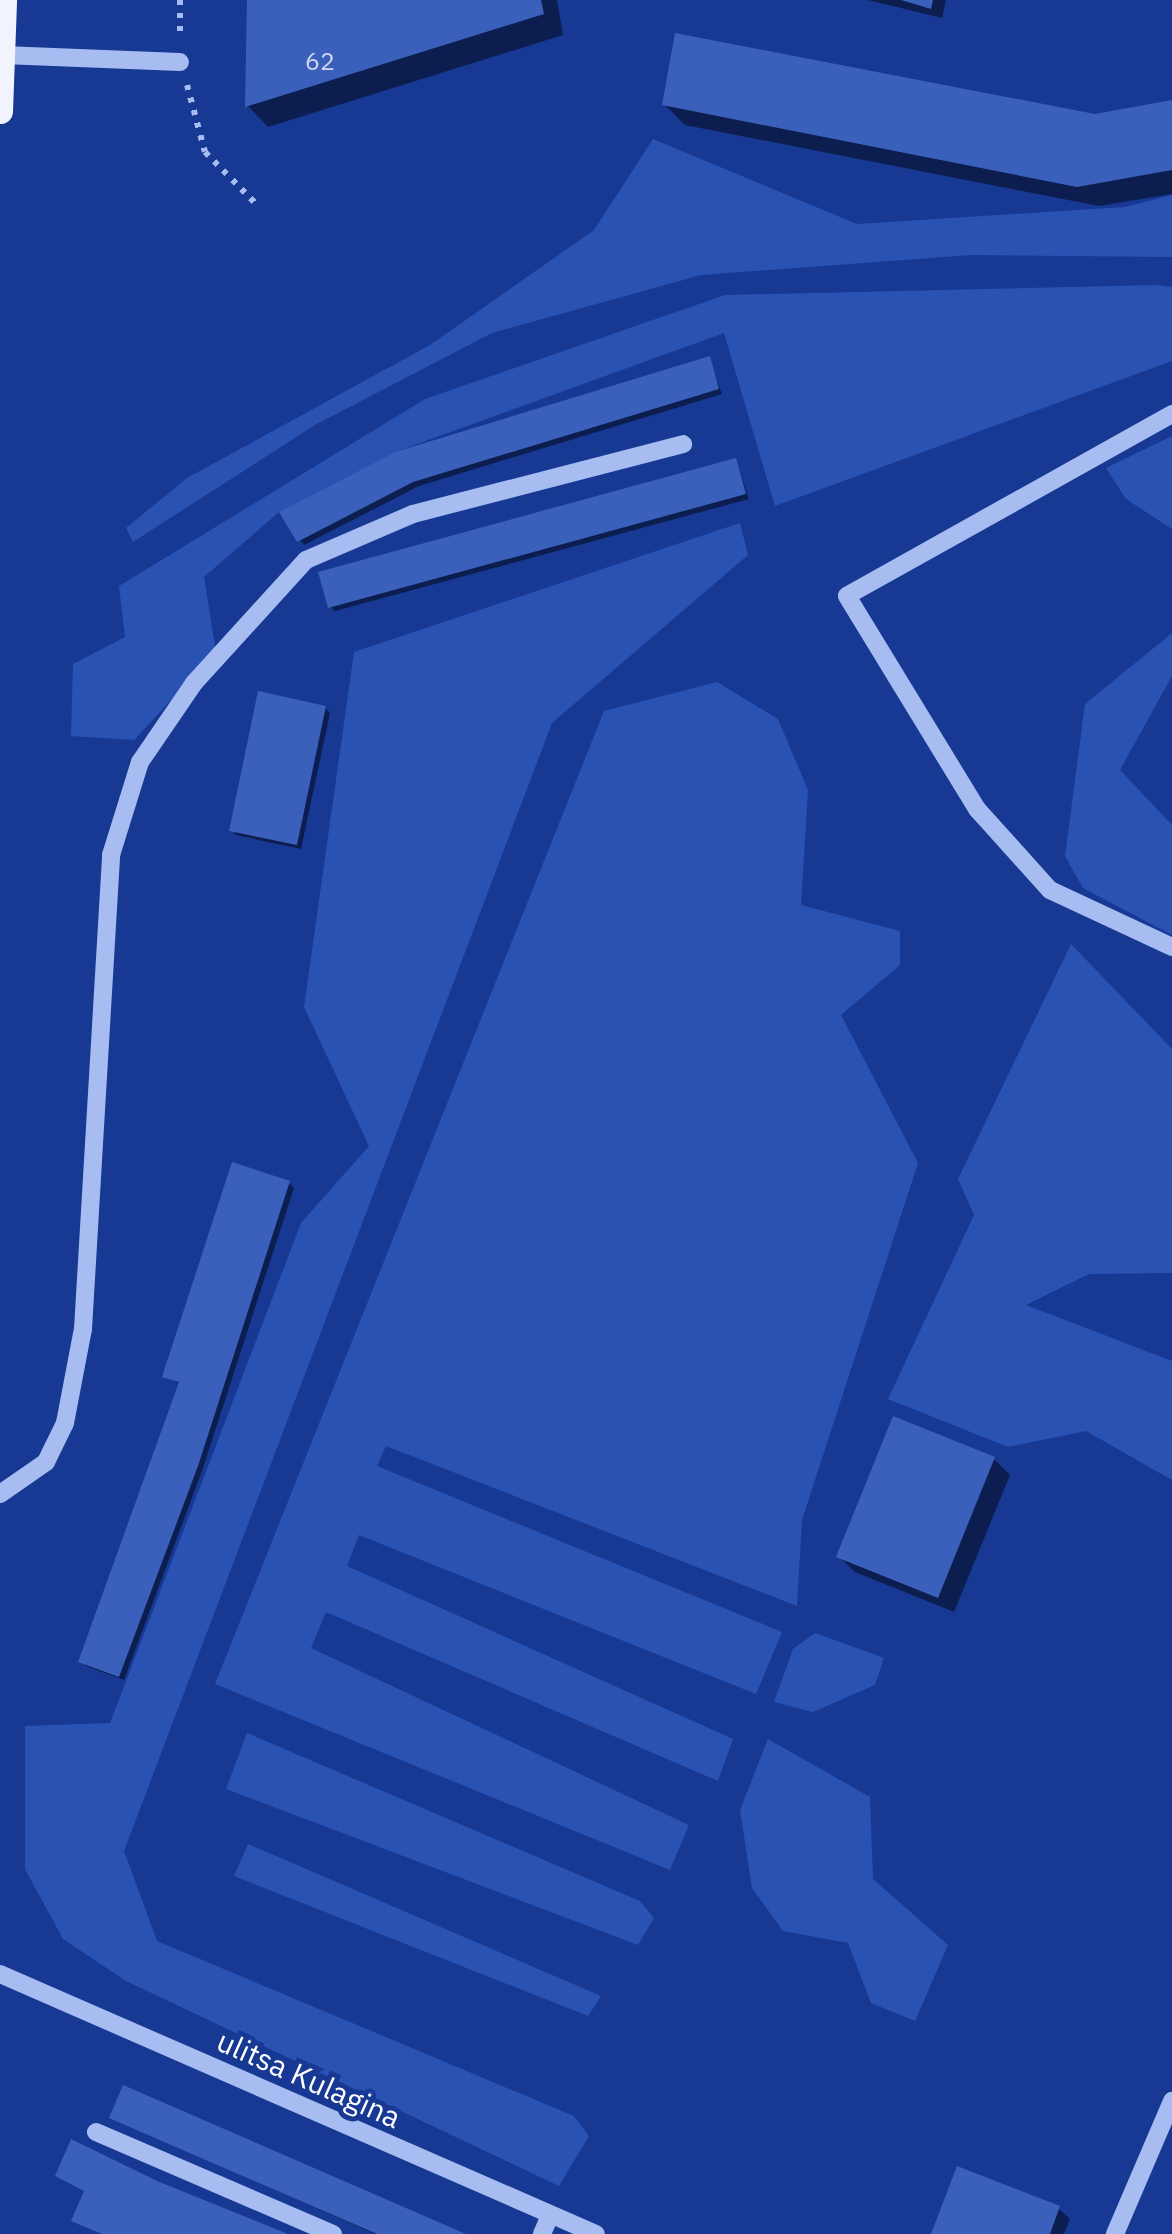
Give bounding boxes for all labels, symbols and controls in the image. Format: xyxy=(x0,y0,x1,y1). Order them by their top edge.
house number: 62 xyxy=(305,46,335,76)
street label: ulitsa Kulagina xyxy=(212,2022,406,2136)

